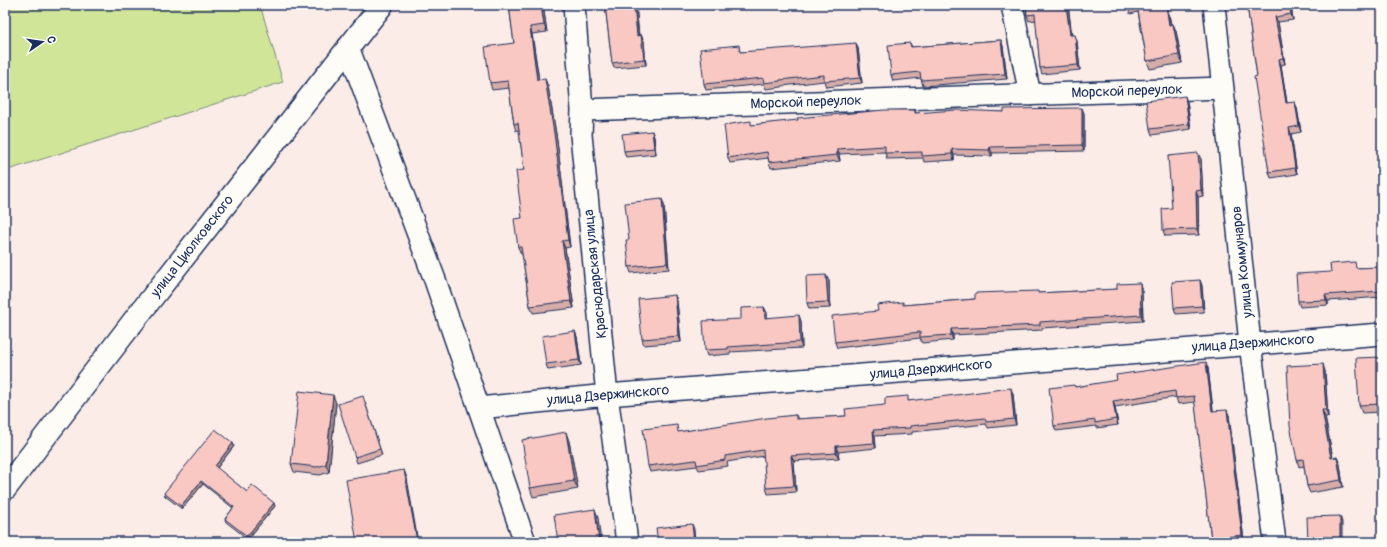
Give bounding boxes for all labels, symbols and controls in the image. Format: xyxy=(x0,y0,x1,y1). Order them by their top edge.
north arrow xyxy=(22,22,62,62)
text: С xyxy=(44,35,58,45)
street label: Морской переулок xyxy=(1071,81,1183,101)
street label: Морской переулок xyxy=(750,92,862,112)
street label: улица Циолковского xyxy=(146,191,237,301)
street label: улица Коммунаров xyxy=(1228,205,1256,320)
street label: Краснодарская улица xyxy=(580,209,610,339)
street label: улица Дзержинского xyxy=(1190,330,1315,356)
street label: улица Дзержинского xyxy=(868,355,993,383)
street label: улица Дзержинского xyxy=(545,381,670,409)

